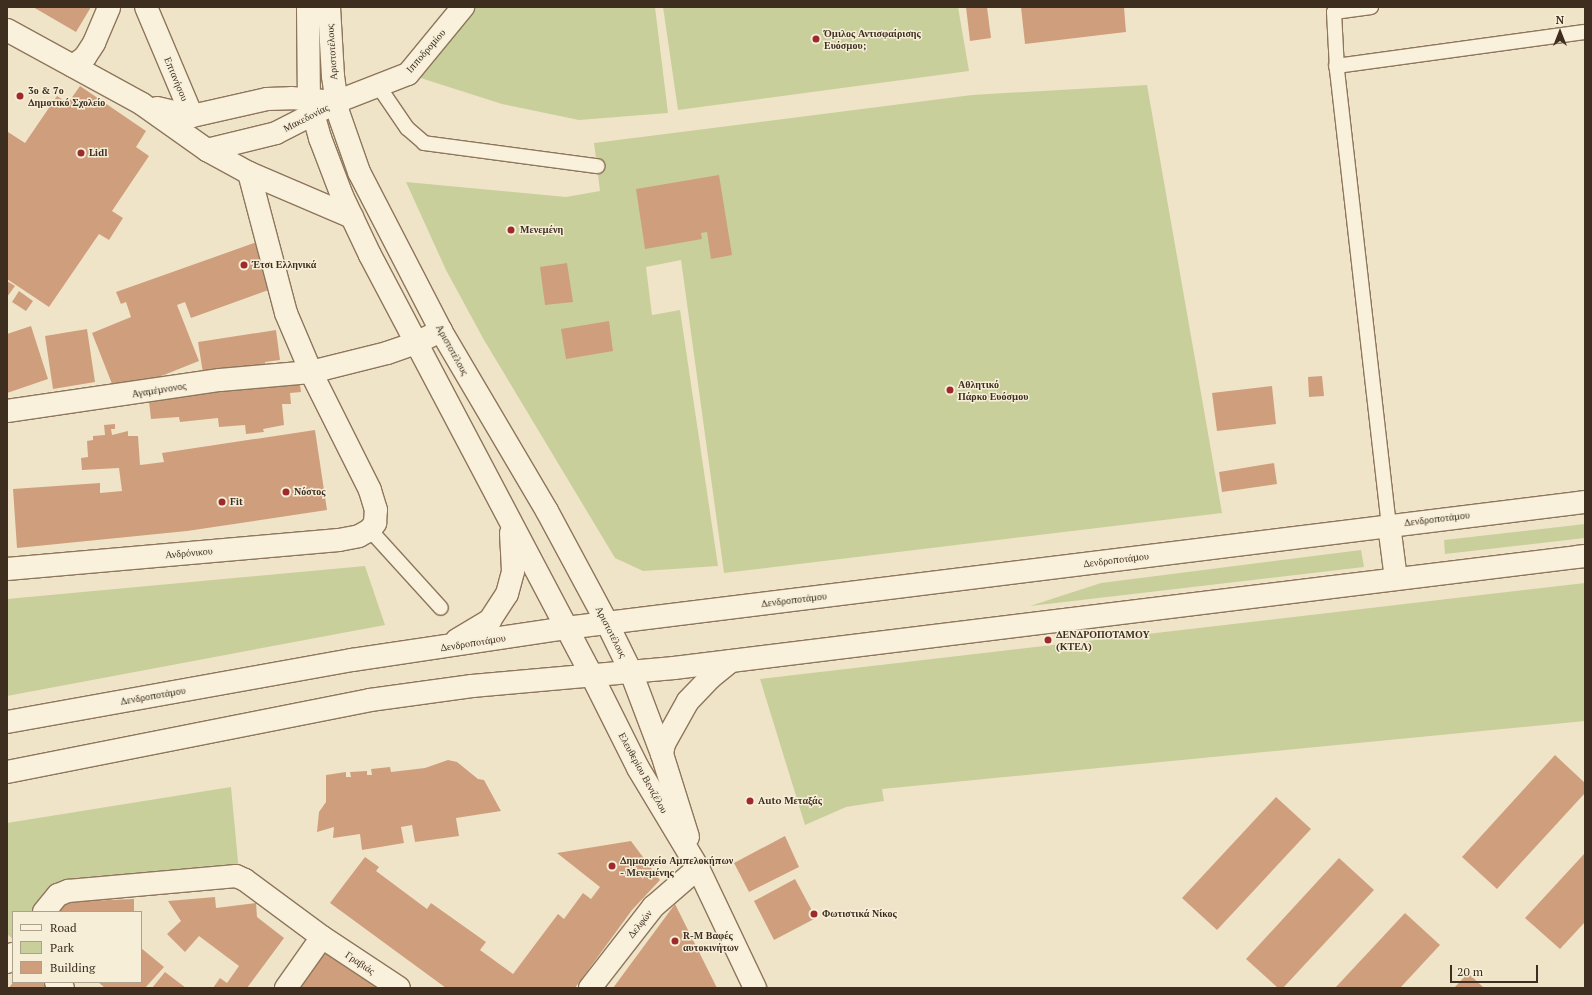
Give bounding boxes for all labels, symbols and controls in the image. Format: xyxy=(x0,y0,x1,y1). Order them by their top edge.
north arrow xyxy=(1540,12,1580,52)
text: N xyxy=(1556,13,1564,27)
street label: Αριστοτέλους xyxy=(324,24,340,80)
street label: Ιπποδρομίου xyxy=(404,27,448,75)
place label: Όμιλος Αντισφαίρισης Ευόσμου; xyxy=(824,27,921,50)
marker: Όμιλος Αντισφαίρισης Ευόσμου; xyxy=(811,34,821,44)
street label: Επτανήσου xyxy=(161,55,191,103)
place label: 3ο & 7ο Δημοτικό Σχολείο xyxy=(28,84,105,108)
marker: 3ο & 7ο Δημοτικό Σχολείο xyxy=(15,91,25,101)
street label: Μακεδονίας xyxy=(281,101,331,135)
place label: Lidl xyxy=(89,147,107,159)
marker: Lidl xyxy=(76,148,86,158)
marker: Μενεμένη xyxy=(505,224,517,236)
place label: Μενεμένη xyxy=(520,224,563,236)
place label: Έτσι Ελληνικά xyxy=(252,259,316,271)
marker: Έτσι Ελληνικά xyxy=(239,260,249,270)
street label: Αριστοτέλους xyxy=(433,322,471,378)
place label: Αθλητικό Πάρκο Ευόσμου xyxy=(958,378,1028,402)
street label: Αγαμέμνονος xyxy=(131,380,187,400)
marker: Αθλητικό Πάρκο Ευόσμου xyxy=(945,385,955,395)
place label: Νόστος xyxy=(294,486,325,498)
marker: Νόστος xyxy=(281,487,291,497)
place label: Fit xyxy=(230,496,243,508)
marker: Fit xyxy=(217,497,227,507)
street label: Δενδροποτάμου xyxy=(1404,509,1470,529)
street label: Ανδρόνικου xyxy=(165,545,213,561)
street label: Δενδροποτάμου xyxy=(1083,550,1149,570)
street label: Δενδροποτάμου xyxy=(761,590,827,610)
street label: Αριστοτέλους xyxy=(593,604,629,660)
place label: ΔΕΝΔΡΟΠΟΤΑΜΟΥ (ΚΤΕΛ) xyxy=(1056,628,1150,652)
street label: Δενδροποτάμου xyxy=(439,632,507,654)
marker: ΔΕΝΔΡΟΠΟΤΑΜΟΥ (ΚΤΕΛ) xyxy=(1043,635,1053,645)
street label: Δενδροποτάμου xyxy=(119,684,187,708)
street label: Ελευθερίου Βενιζέλου xyxy=(616,731,670,815)
place label: Auto Μεταξάς xyxy=(758,795,822,807)
marker: Auto Μεταξάς xyxy=(745,796,755,806)
place label: Δημαρχείο Αμπελοκήπων - Μενεμένης xyxy=(620,854,733,878)
marker: Δημαρχείο Αμπελοκήπων - Μενεμένης xyxy=(607,861,617,871)
street label: Δελφών xyxy=(625,908,655,940)
place label: Φωτιστικά Νίκος xyxy=(822,908,897,920)
marker: Φωτιστικά Νίκος xyxy=(809,909,819,919)
legend xyxy=(12,911,142,983)
text: Road xyxy=(50,920,77,935)
place label: R-M Βαφές αυτοκινήτων xyxy=(683,929,739,952)
marker: R-M Βαφές αυτοκινήτων xyxy=(670,936,680,946)
text: Park xyxy=(50,940,74,955)
street label: Γραβιάς xyxy=(343,949,377,977)
scale bar xyxy=(1452,957,1540,983)
text: Building xyxy=(50,960,95,975)
text: 20 m xyxy=(1457,964,1483,979)

